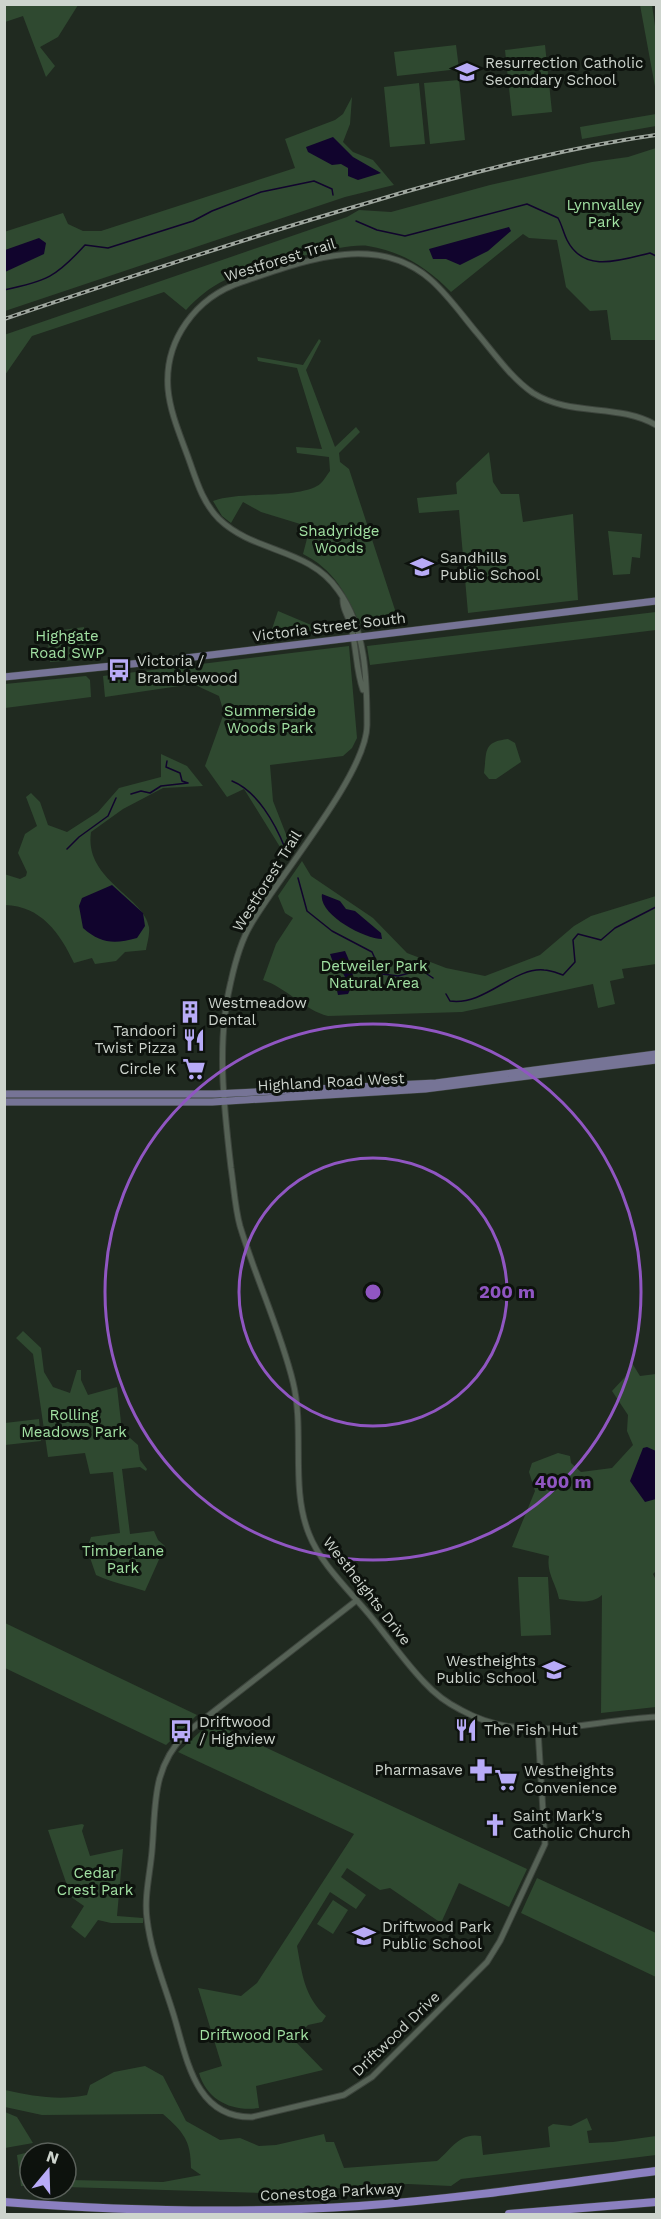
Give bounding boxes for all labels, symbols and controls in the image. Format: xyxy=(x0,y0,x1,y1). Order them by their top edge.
place label: Resurrection Catholic Secondary School xyxy=(485,54,643,89)
school or university icon: Resurrection Catholic Secondary School xyxy=(454,59,480,85)
park label: Lynnvalley Park xyxy=(566,196,642,231)
street label: Westforest Trail xyxy=(222,234,338,286)
park label: Shadyridge Woods xyxy=(299,522,379,557)
place label: Sandhills Public School xyxy=(440,549,540,584)
school or university icon: Sandhills Public School xyxy=(409,554,435,580)
street label: Victoria Street South xyxy=(251,609,407,645)
park label: Highgate Road SWP xyxy=(30,627,104,662)
place label: Victoria / Bramblewood xyxy=(137,652,238,687)
bus stop icon: Victoria / Bramblewood xyxy=(106,657,132,683)
park label: Summerside Woods Park xyxy=(224,702,316,737)
street label: Westforest Trail xyxy=(229,827,305,935)
park label: Detweiler Park Natural Area xyxy=(321,957,428,992)
place label: Westmeadow Dental xyxy=(208,994,307,1029)
building icon: Westmeadow Dental xyxy=(177,999,203,1025)
place label: Tandoori Twist Pizza xyxy=(94,1022,177,1057)
restaurant icon: Tandoori Twist Pizza xyxy=(181,1027,207,1053)
supermarket icon: Circle K xyxy=(181,1056,207,1082)
place label: Circle K xyxy=(119,1060,176,1078)
street label: Highland Road West xyxy=(257,1069,406,1095)
text: 200 m xyxy=(479,1281,535,1302)
centre of rings xyxy=(363,1282,383,1302)
park label: Rolling Meadows Park xyxy=(21,1406,127,1441)
text: 400 m xyxy=(535,1471,591,1492)
street label: Westheights Drive xyxy=(319,1533,415,1649)
park label: Timberlane Park xyxy=(82,1542,164,1577)
place label: Westheights Public School xyxy=(436,1652,536,1687)
school or university icon: Westheights Public School xyxy=(541,1657,567,1683)
place label: Driftwood / Highview xyxy=(199,1713,276,1748)
restaurant icon: The Fish Hut xyxy=(453,1717,479,1743)
bus stop icon: Driftwood / Highview xyxy=(168,1718,194,1744)
place label: The Fish Hut xyxy=(484,1721,578,1739)
pharmacy icon: Pharmasave xyxy=(468,1757,494,1783)
place label: Pharmasave xyxy=(375,1761,463,1779)
place label: Westheights Convenience xyxy=(524,1762,617,1797)
supermarket icon: Westheights Convenience xyxy=(493,1767,519,1793)
place label: Saint Mark's Catholic Church xyxy=(513,1807,631,1842)
church icon: Saint Mark's Catholic Church xyxy=(482,1812,508,1838)
park label: Cedar Crest Park xyxy=(57,1864,134,1899)
place label: Driftwood Park Public School xyxy=(382,1918,492,1953)
school or university icon: Driftwood Park Public School xyxy=(351,1923,377,1949)
street label: Driftwood Drive xyxy=(349,1988,443,2080)
park label: Driftwood Park xyxy=(199,2026,309,2044)
north arrow xyxy=(18,2141,78,2201)
text: N xyxy=(44,2146,61,2168)
street label: Conestoga Parkway xyxy=(260,2179,403,2205)

